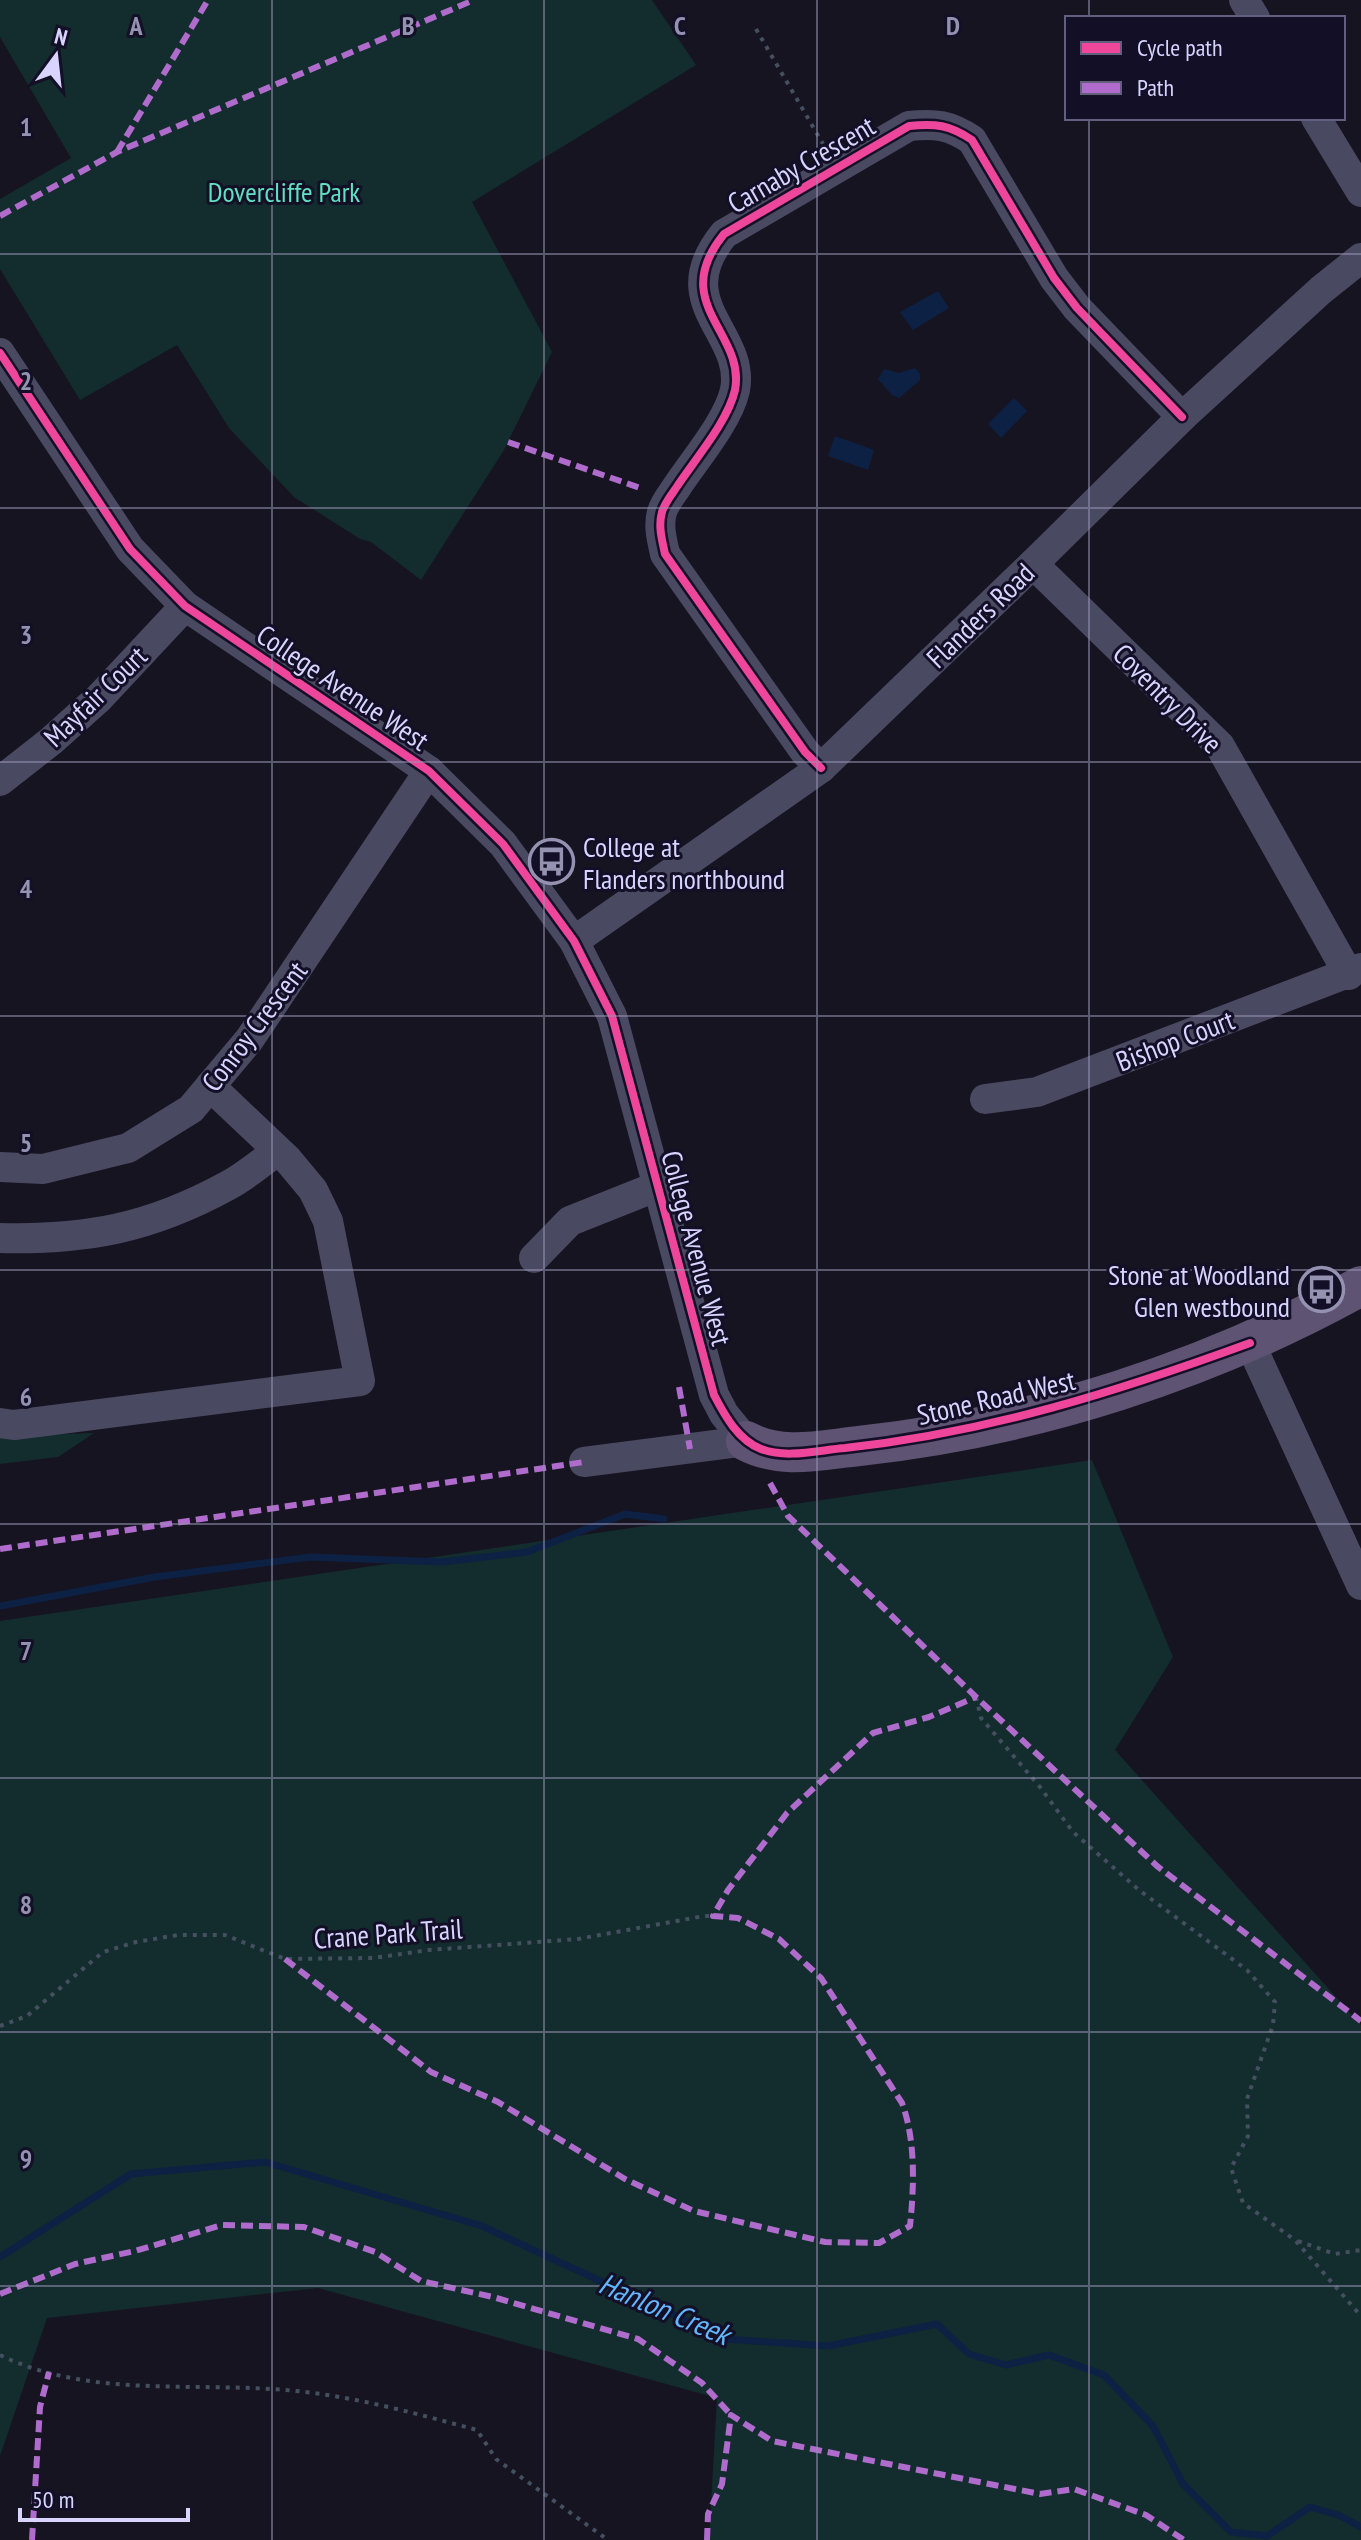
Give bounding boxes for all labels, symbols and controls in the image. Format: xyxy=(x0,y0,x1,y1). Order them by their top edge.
text: A xyxy=(128,9,143,42)
text: B xyxy=(402,9,415,42)
text: C xyxy=(674,9,686,42)
text: D xyxy=(946,9,960,42)
north arrow xyxy=(16,16,96,96)
legend xyxy=(1065,16,1345,120)
text: N xyxy=(52,22,71,52)
text: Cycle path xyxy=(1137,32,1223,63)
text: Path xyxy=(1137,72,1174,103)
street label: Carnaby Crescent xyxy=(720,107,882,221)
text: 1 xyxy=(20,110,32,143)
park label: Dovercliffe Park xyxy=(208,173,360,210)
text: 2 xyxy=(20,364,32,397)
street label: Flanders Road xyxy=(918,554,1042,676)
street label: College Avenue West xyxy=(250,616,437,758)
text: 3 xyxy=(20,618,32,651)
street label: Coventry Drive xyxy=(1105,635,1231,761)
street label: Mayfair Court xyxy=(35,637,155,754)
place label: College at Flanders northbound xyxy=(583,828,785,897)
bus stop icon: College at Flanders northbound xyxy=(528,838,576,886)
text: 4 xyxy=(20,872,33,905)
street label: Conroy Crescent xyxy=(193,953,315,1099)
street label: Bishop Court xyxy=(1111,1000,1240,1079)
text: 5 xyxy=(20,1126,32,1159)
street label: College Avenue West xyxy=(653,1147,741,1350)
place label: Stone at Woodland Glen westbound xyxy=(1108,1256,1290,1325)
bus stop icon: Stone at Woodland Glen westbound xyxy=(1297,1266,1345,1314)
street label: Stone Road West xyxy=(913,1361,1079,1433)
text: 6 xyxy=(20,1380,32,1413)
text: 7 xyxy=(20,1634,32,1667)
text: 8 xyxy=(20,1888,32,1921)
street label: Crane Park Trail xyxy=(312,1909,464,1957)
text: 9 xyxy=(20,2142,32,2175)
water label: Hanlon Creek xyxy=(594,2263,739,2354)
scale bar xyxy=(20,2472,188,2522)
text: 50 m xyxy=(32,2484,74,2515)

